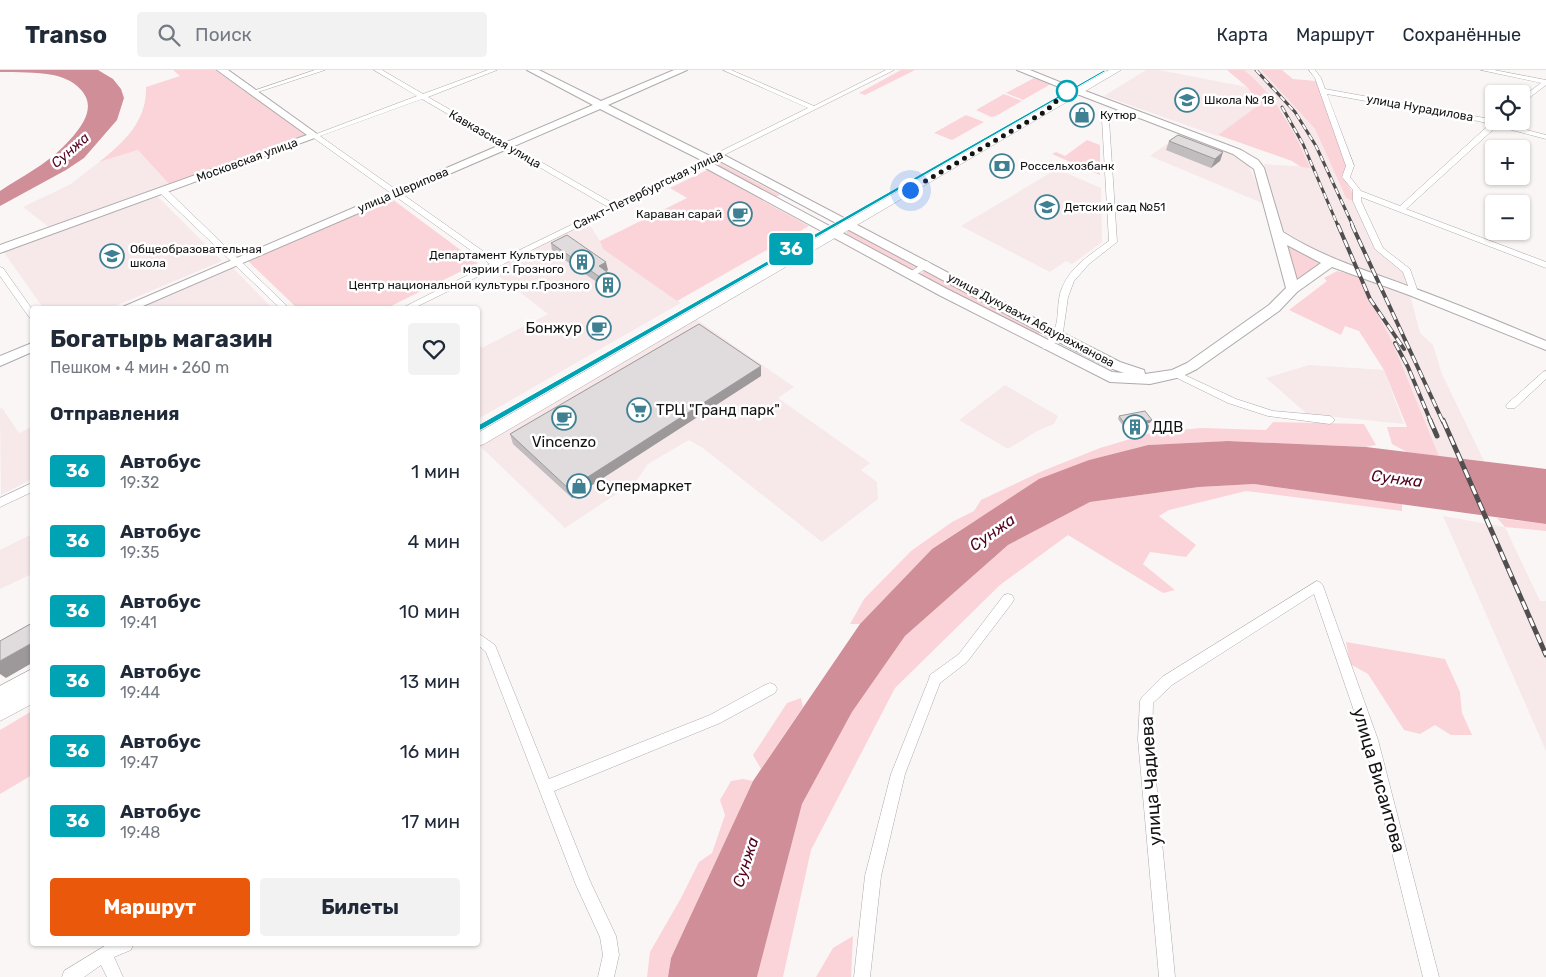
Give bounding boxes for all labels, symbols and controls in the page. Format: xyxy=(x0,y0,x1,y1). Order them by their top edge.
search box xyxy=(137,12,487,57)
text: Transo xyxy=(25,21,107,49)
icon: search xyxy=(155,21,183,49)
text: Поиск xyxy=(195,23,252,46)
text: Карта xyxy=(1217,24,1268,46)
text: Маршрут xyxy=(1296,24,1375,46)
text: Сохранённые xyxy=(1403,24,1521,46)
unlabelled marker xyxy=(1056,80,1078,102)
map controls xyxy=(1485,85,1530,240)
button: locate xyxy=(1485,85,1530,130)
school or university icon: Школа № 18 xyxy=(1174,87,1200,113)
street label: улица Нурадилова xyxy=(1366,92,1474,124)
place label: Школа № 18 xyxy=(1204,93,1275,107)
shop icon: Кутюр xyxy=(1069,102,1095,128)
street label: Кавказская улица xyxy=(447,107,543,171)
place label: Кутюр xyxy=(1100,108,1137,122)
water label: Сунжа xyxy=(48,129,93,172)
street label: Московская улица xyxy=(195,135,299,185)
button: + xyxy=(1485,140,1530,185)
street label: Санкт-Петербургская улица xyxy=(571,148,725,232)
bank icon: Россельхозбанк xyxy=(989,153,1015,179)
place label: Россельхозбанк xyxy=(1020,159,1115,173)
street label: улица Шерипова xyxy=(355,165,451,215)
your location xyxy=(898,178,923,203)
school or university icon: Детский сад №51 xyxy=(1034,194,1060,220)
button: − xyxy=(1485,195,1530,240)
place label: Детский сад №51 xyxy=(1064,200,1165,214)
cafe icon: Караван сарай xyxy=(727,201,753,227)
place label: Караван сарай xyxy=(636,207,722,221)
line badge: 36 xyxy=(768,233,814,265)
text: 36 xyxy=(779,238,803,260)
place label: Общеобразовательная школа xyxy=(130,242,262,270)
school or university icon: Общеобразовательная школа xyxy=(99,243,125,269)
place label: Департамент Культуры мэрии г. Грозного xyxy=(429,248,564,276)
building icon: Департамент Культуры мэрии г. Грозного xyxy=(569,249,595,275)
street label: улица Дукувахи Абдурахманова xyxy=(945,270,1117,370)
building icon: Центр национальной культуры г.Грозного xyxy=(595,272,621,298)
place label: Центр национальной культуры г.Грозного xyxy=(349,278,590,292)
cafe icon: Бонжур xyxy=(586,315,612,341)
place label: Бонжур xyxy=(526,319,582,337)
button: heart xyxy=(408,323,460,375)
text: Богатырь магазин xyxy=(50,325,273,353)
text: Пешком · 4 мин · 260 m xyxy=(50,358,229,377)
supermarket icon: ТРЦ "Гранд парк" xyxy=(626,397,652,423)
place label: ТРЦ "Гранд парк" xyxy=(656,401,780,419)
text: Отправления xyxy=(50,402,180,425)
cafe icon: Vincenzo xyxy=(551,405,577,431)
building icon: ДДВ xyxy=(1122,414,1148,440)
place label: ДДВ xyxy=(1152,418,1183,436)
place label: Vincenzo xyxy=(532,433,596,451)
text: Автобус xyxy=(120,450,201,473)
text: 36 xyxy=(66,460,89,482)
text: 1 мин xyxy=(411,460,460,483)
water label: Сунжа xyxy=(1370,466,1424,491)
text: 19:32 xyxy=(120,473,159,492)
shop icon: Супермаркет xyxy=(566,473,592,499)
place label: Супермаркет xyxy=(596,477,692,495)
water label: Сунжа xyxy=(966,510,1019,555)
text: Автобус xyxy=(120,520,201,543)
text: 36 xyxy=(66,530,89,552)
text: 4 мин xyxy=(407,530,460,553)
text: 19:35 xyxy=(120,543,160,562)
text: Автобус xyxy=(120,590,201,613)
text: 36 xyxy=(66,600,89,622)
text: 10 мин xyxy=(399,600,460,623)
text: 19:41 xyxy=(120,613,157,632)
text: Автобус xyxy=(120,660,201,683)
text: 36 xyxy=(66,670,89,692)
text: 13 мин xyxy=(400,670,460,693)
text: 19:44 xyxy=(120,683,160,702)
street label: улица Висаитова xyxy=(1348,705,1410,855)
street label: улица Чадиева xyxy=(1136,716,1166,846)
text: Автобус xyxy=(120,730,201,753)
text: 36 xyxy=(66,740,89,762)
text: 16 мин xyxy=(400,740,460,763)
text: 19:47 xyxy=(120,753,158,772)
text: Автобус xyxy=(120,800,201,823)
text: 36 xyxy=(66,810,89,832)
text: 17 мин xyxy=(401,810,460,833)
text: 19:48 xyxy=(120,823,161,842)
water label: Сунжа xyxy=(728,835,762,890)
button: Маршрут xyxy=(50,878,250,936)
button: Билеты xyxy=(260,878,460,936)

